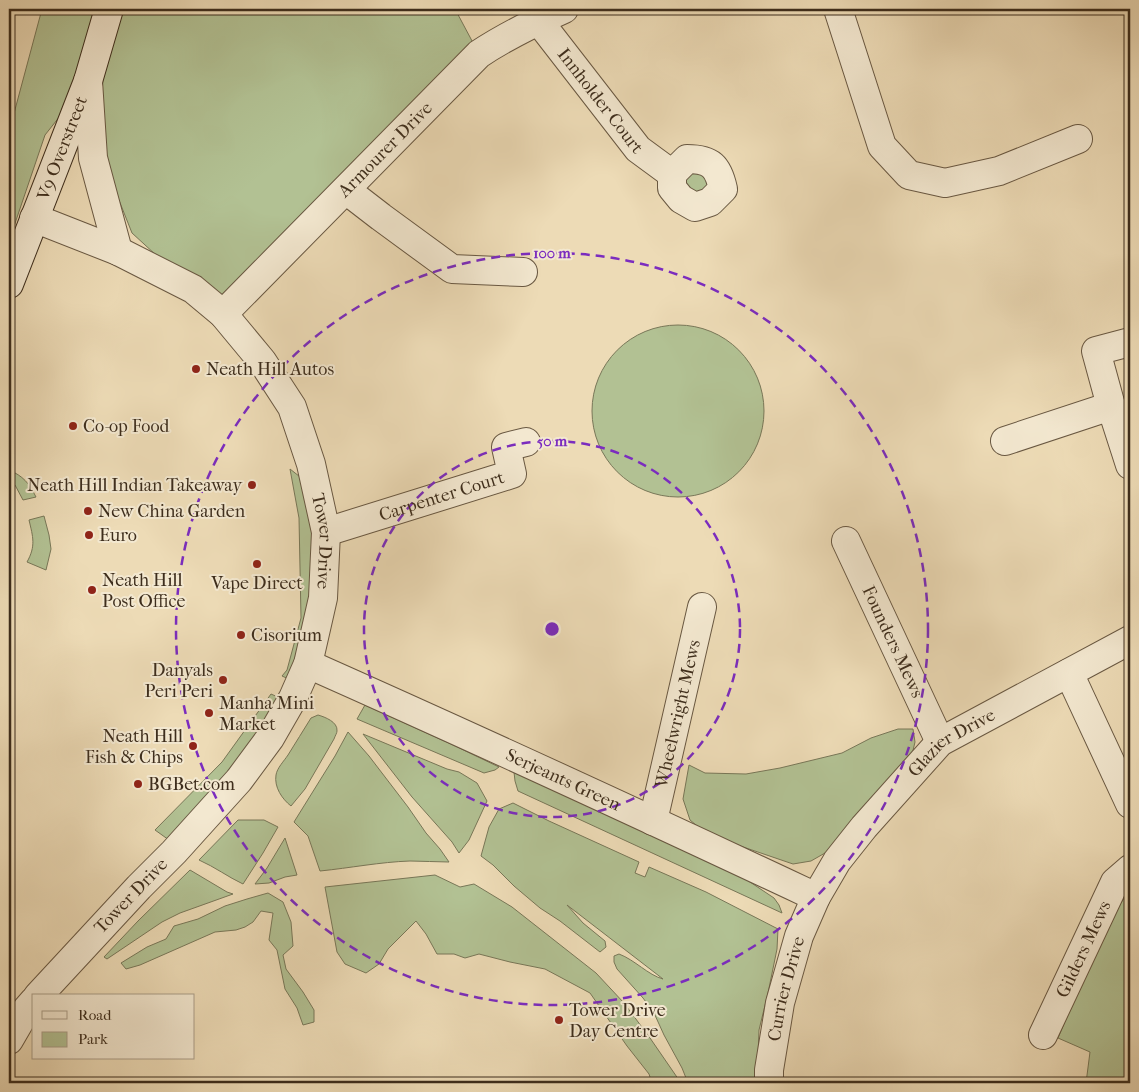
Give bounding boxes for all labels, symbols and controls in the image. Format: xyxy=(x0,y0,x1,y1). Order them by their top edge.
street label: Innholder Court xyxy=(553,44,648,158)
street label: V9 Overstreet xyxy=(32,93,92,204)
street label: Armourer Drive xyxy=(333,97,437,202)
text: 100 m xyxy=(533,244,571,262)
place label: Neath Hill Autos xyxy=(206,359,334,380)
marker: Neath Hill Autos xyxy=(190,363,202,375)
place label: Co-op Food xyxy=(83,416,170,437)
marker: Co-op Food xyxy=(67,420,79,432)
text: 50 m xyxy=(537,432,568,450)
street label: Carpenter Court xyxy=(376,466,507,525)
place label: Neath Hill Indian Takeaway xyxy=(27,475,243,496)
marker: Neath Hill Indian Takeaway xyxy=(246,479,258,491)
street label: Tower Drive xyxy=(307,491,337,590)
place label: New China Garden xyxy=(98,501,246,522)
marker: New China Garden xyxy=(82,505,94,517)
place label: Euro xyxy=(99,525,137,546)
marker: Euro xyxy=(83,529,95,541)
marker: Vape Direct xyxy=(251,558,263,570)
place label: Neath Hill Post Office xyxy=(102,570,185,612)
place label: Vape Direct xyxy=(210,573,303,594)
street label: Founders Mews xyxy=(858,582,928,701)
marker: Neath Hill Post Office xyxy=(86,584,98,596)
centre of rings xyxy=(543,620,561,638)
place label: Cisorium xyxy=(251,625,322,646)
marker: Cisorium xyxy=(235,629,247,641)
street label: Wheelwright Mews xyxy=(650,637,705,791)
place label: Danyals Peri Peri xyxy=(144,660,214,702)
marker: Danyals Peri Peri xyxy=(217,674,229,686)
place label: Manha Mini Market xyxy=(219,693,315,735)
street label: Glazier Drive xyxy=(903,704,998,781)
marker: Manha Mini Market xyxy=(203,707,215,719)
place label: Neath Hill Fish & Chips xyxy=(85,726,183,768)
marker: Neath Hill Fish & Chips xyxy=(187,740,199,752)
street label: Serjeants Green xyxy=(503,744,624,815)
place label: BGBet.com xyxy=(148,774,235,795)
marker: BGBet.com xyxy=(132,778,144,790)
street label: Tower Drive xyxy=(90,854,172,938)
street label: Gilders Mews xyxy=(1052,897,1115,1001)
street label: Currier Drive xyxy=(763,934,809,1043)
legend xyxy=(32,994,195,1060)
place label: Tower Drive Day Centre xyxy=(569,1000,666,1042)
text: Road xyxy=(78,1006,112,1024)
marker: Tower Drive Day Centre xyxy=(553,1014,565,1026)
text: Park xyxy=(78,1030,108,1048)

